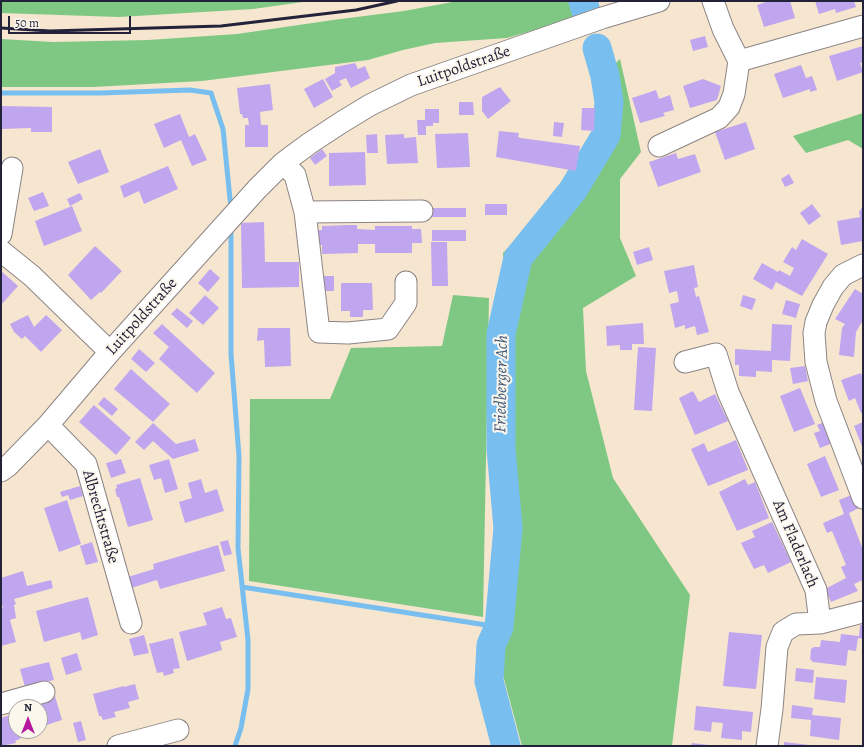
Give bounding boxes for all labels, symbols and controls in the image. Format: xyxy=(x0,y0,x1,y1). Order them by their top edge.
scale bar xyxy=(10,8,133,34)
text: 50 m xyxy=(15,15,39,31)
street label: Luitpoldstraße xyxy=(415,42,513,92)
street label: Luitpoldstraße xyxy=(102,274,182,360)
water label: Friedberger Ach xyxy=(491,335,513,433)
street label: Albrechtstraße xyxy=(77,468,123,566)
street label: Am Fladerlach xyxy=(768,497,822,591)
north arrow xyxy=(8,699,48,739)
text: N xyxy=(24,700,32,715)

